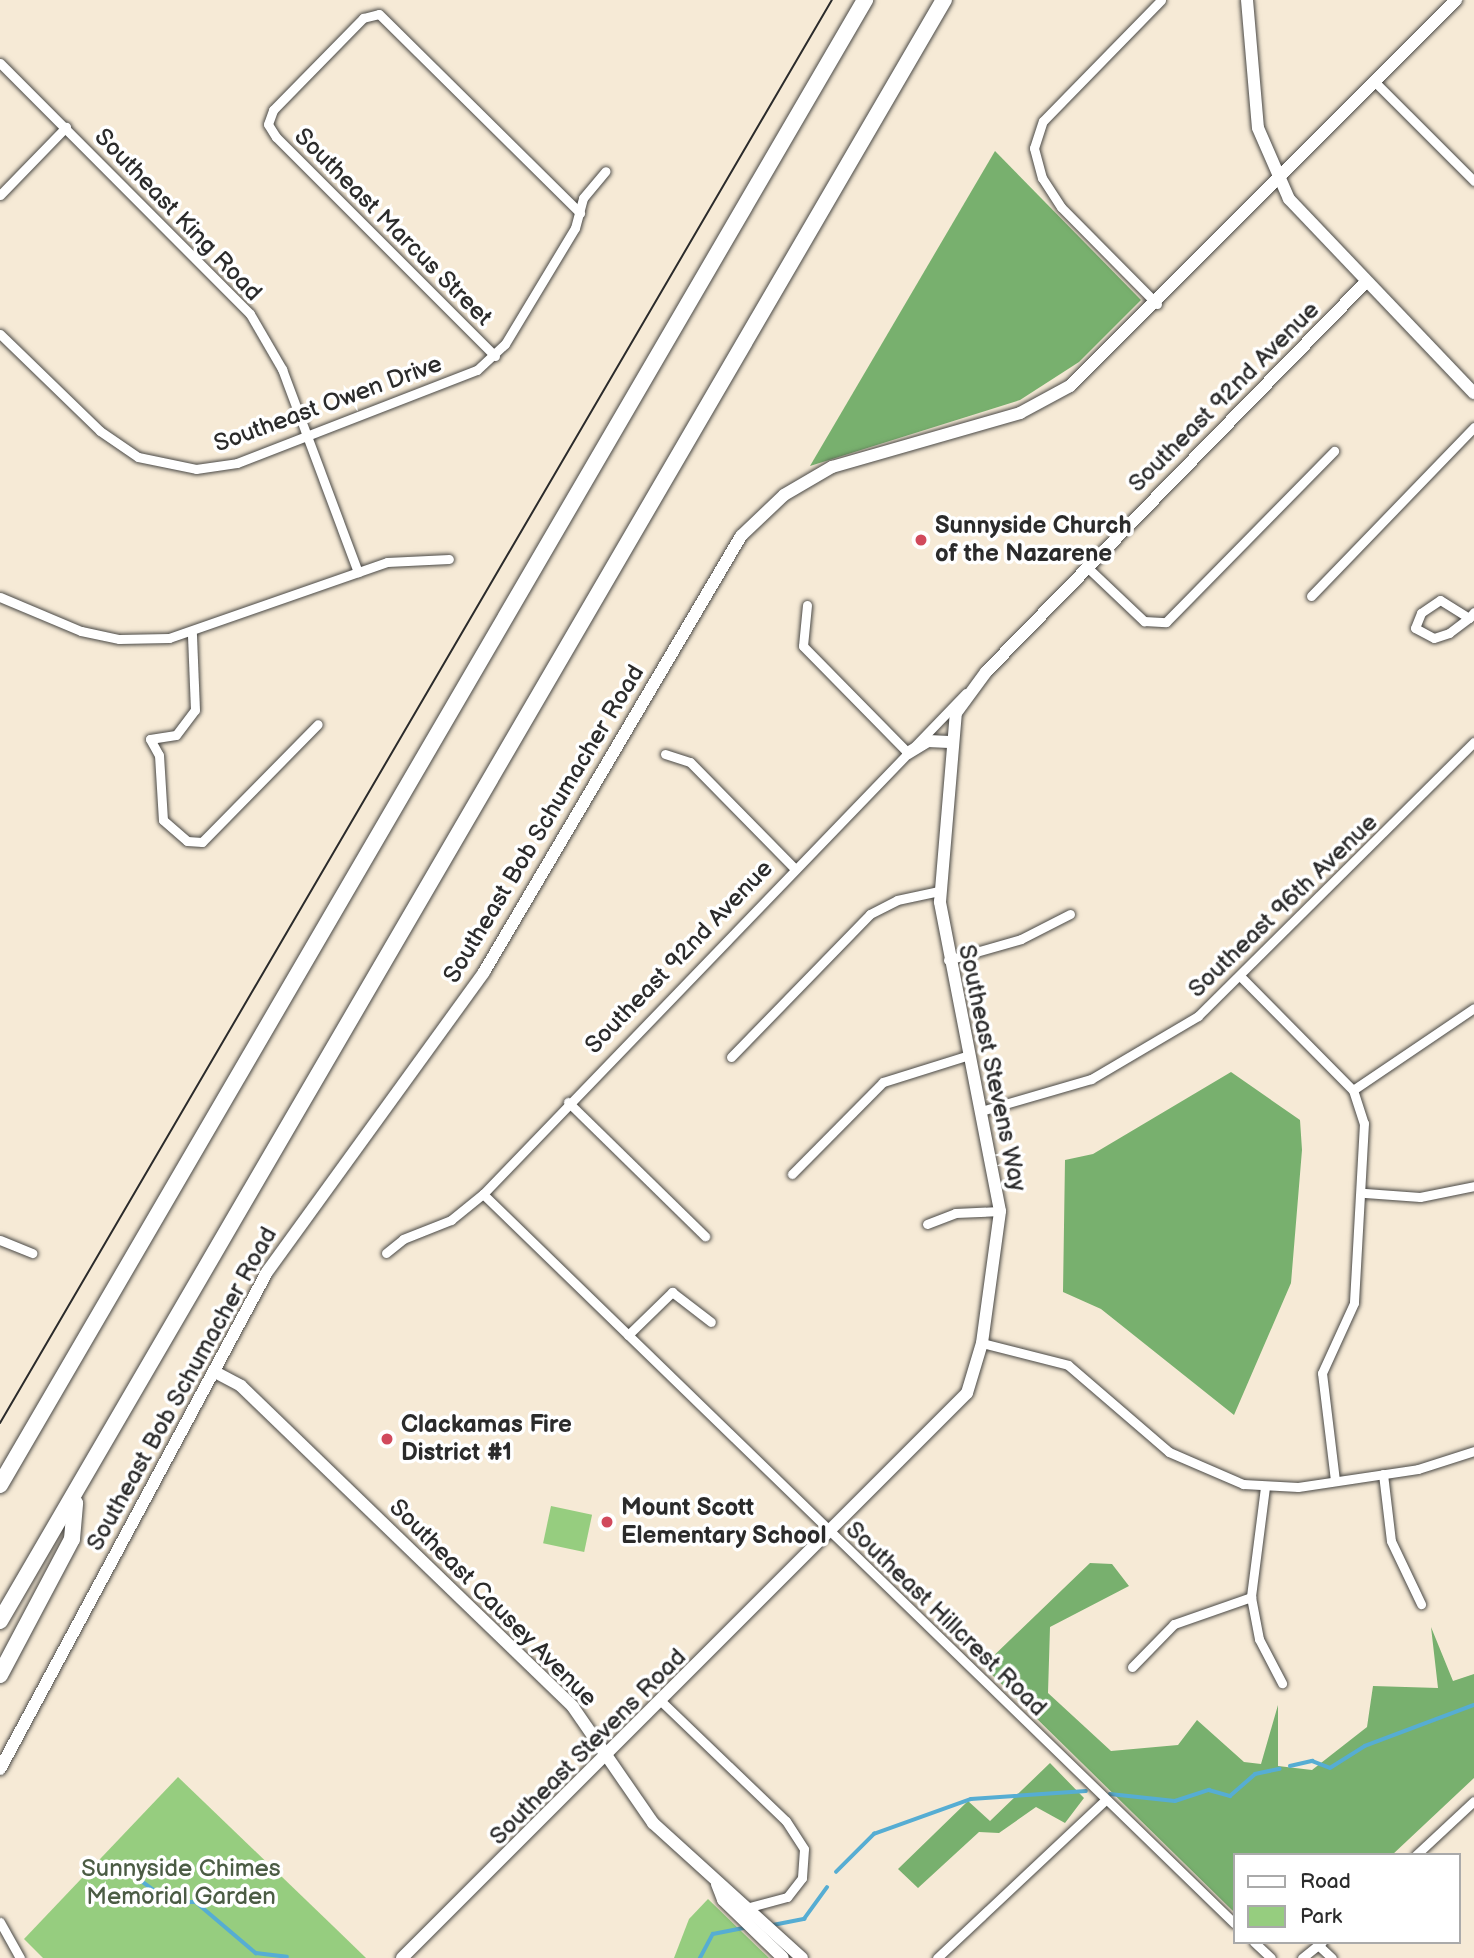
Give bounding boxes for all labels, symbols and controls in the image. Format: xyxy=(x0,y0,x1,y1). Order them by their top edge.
street label: Southeast Marcus Street xyxy=(288,122,498,332)
street label: Southeast King Road xyxy=(88,123,268,307)
street label: Southeast 92nd Avenue xyxy=(1123,296,1325,498)
street label: Southeast Owen Drive xyxy=(210,349,446,459)
place label: Sunnyside Church of the Nazarene xyxy=(935,512,1132,568)
marker: Sunnyside Church of the Nazarene xyxy=(913,532,929,548)
street label: Southeast Bob Schumacher Road xyxy=(437,660,651,988)
street label: Southeast 96th Avenue xyxy=(1182,808,1384,1004)
street label: Southeast 92nd Avenue xyxy=(579,854,779,1060)
street label: Southeast Stevens Way xyxy=(952,941,1032,1195)
street label: Southeast Bob Schumacher Road xyxy=(81,1222,283,1556)
place label: Clackamas Fire District #1 xyxy=(401,1411,572,1467)
marker: Clackamas Fire District #1 xyxy=(379,1431,395,1447)
street label: Southeast Causey Avenue xyxy=(383,1493,603,1713)
place label: Mount Scott Elementary School xyxy=(621,1494,827,1550)
marker: Mount Scott Elementary School xyxy=(599,1514,615,1530)
street label: Southeast Hillcrest Road xyxy=(840,1516,1052,1722)
street label: Southeast Stevens Road xyxy=(484,1643,692,1851)
legend xyxy=(1232,1853,1460,1944)
park label: Sunnyside Chimes Memorial Garden xyxy=(81,1855,281,1911)
text: Road xyxy=(1300,1869,1351,1894)
text: Park xyxy=(1300,1904,1342,1929)

